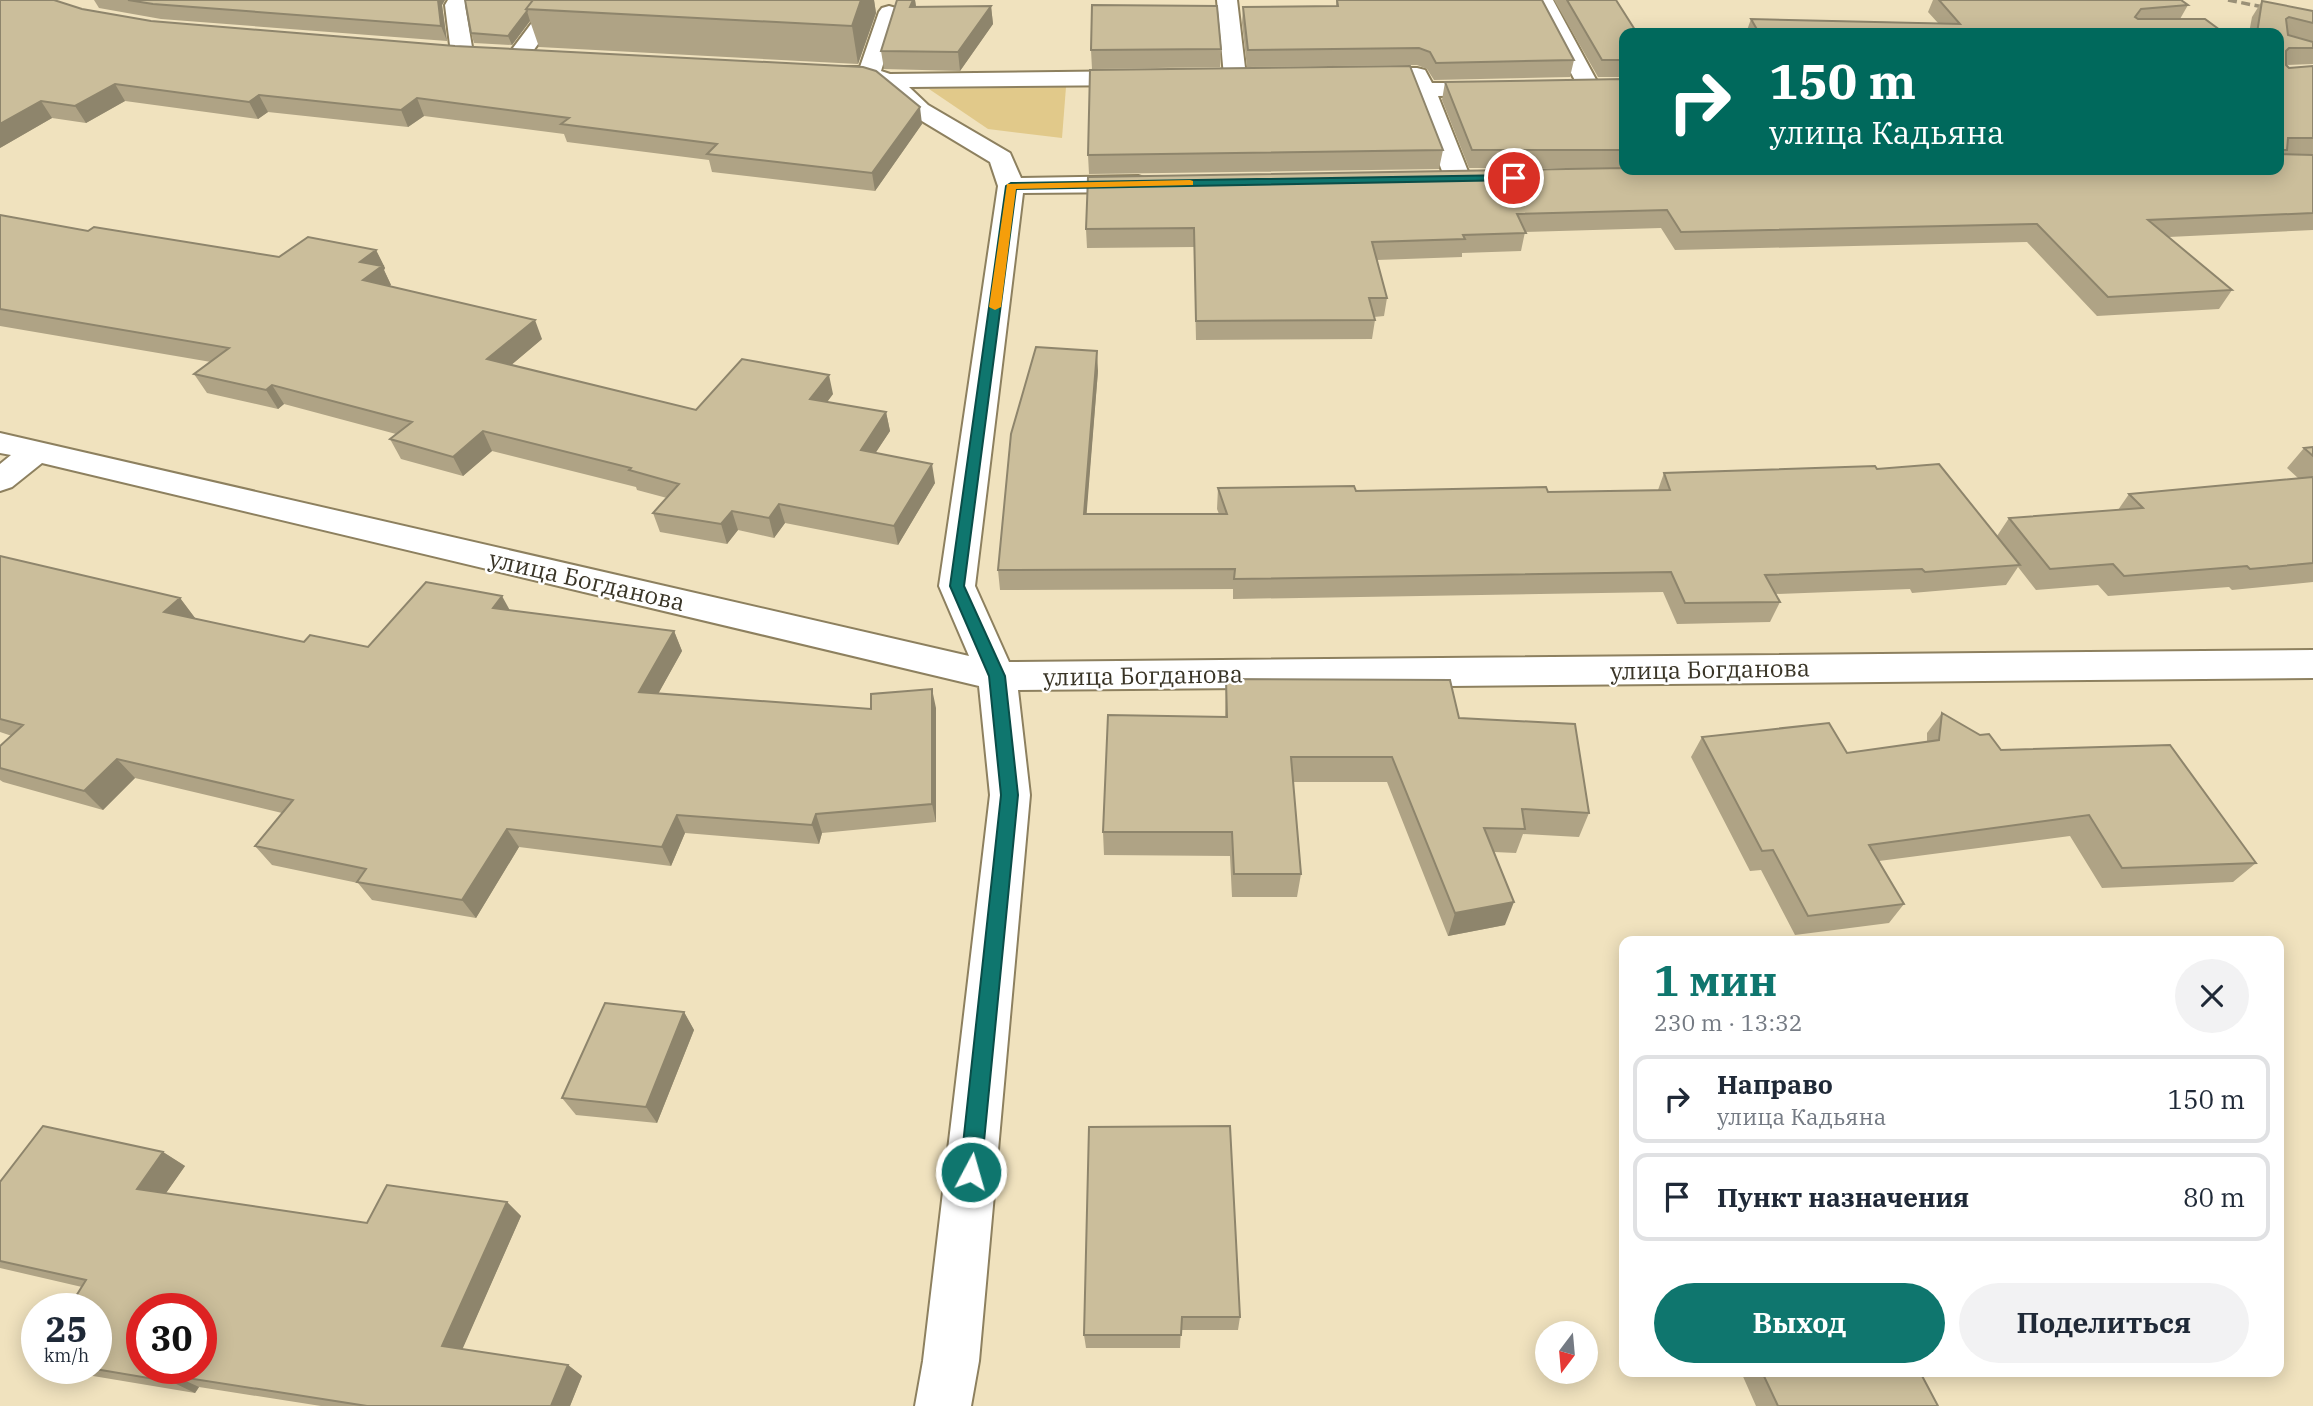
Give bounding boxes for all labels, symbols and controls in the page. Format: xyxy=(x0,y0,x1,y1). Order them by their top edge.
text: 150 m xyxy=(1769,49,1916,112)
icon: right xyxy=(1654,56,1745,147)
text: улица Кадьяна xyxy=(1769,111,2005,153)
pin xyxy=(1484,148,1544,208)
icon: arrive xyxy=(1495,159,1533,197)
street label: улица Богданова xyxy=(486,542,688,618)
street label: улица Богданова xyxy=(1610,651,1810,687)
street label: улица Богданова xyxy=(1043,657,1243,693)
text: 1 мин xyxy=(1654,953,1777,1008)
button: close xyxy=(2175,959,2249,1033)
text: 230 m · 13:32 xyxy=(1654,1007,1803,1037)
text: Направо xyxy=(1717,1067,1833,1101)
icon: right xyxy=(1658,1080,1696,1118)
text: 150 m xyxy=(2167,1082,2245,1116)
text: улица Кадьяна xyxy=(1717,1101,1886,1131)
position arrow xyxy=(934,1135,1008,1209)
icon: arrive xyxy=(1658,1178,1696,1216)
text: Пункт назначения xyxy=(1717,1180,1969,1214)
text: 80 m xyxy=(2183,1180,2245,1214)
button: Выход xyxy=(1654,1283,1945,1363)
button: Поделиться xyxy=(1959,1283,2249,1363)
speed limit sign: 30 xyxy=(126,1293,217,1384)
text: 25 xyxy=(45,1306,88,1352)
north arrow xyxy=(1535,1321,1598,1384)
map controls xyxy=(1535,1321,1598,1384)
text: km/h xyxy=(44,1344,89,1367)

